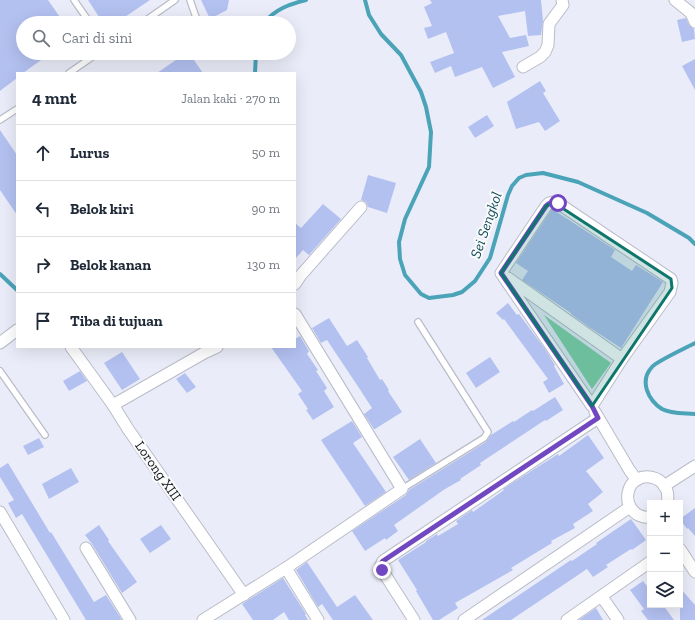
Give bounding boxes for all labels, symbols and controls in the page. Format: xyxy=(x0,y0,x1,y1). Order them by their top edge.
search box xyxy=(16,16,296,60)
icon: search xyxy=(30,27,52,49)
text: Cari di sini xyxy=(62,29,132,47)
text: 4 mnt xyxy=(32,88,77,108)
text: Jalan kaki · 270 m xyxy=(181,91,280,106)
icon: ahead xyxy=(32,142,54,164)
text: Lurus xyxy=(70,144,109,162)
text: 50 m xyxy=(252,145,280,160)
water label: Sei Sengkol xyxy=(466,190,506,260)
route start xyxy=(549,194,567,212)
icon: left xyxy=(32,198,54,220)
text: Belok kiri xyxy=(70,200,134,218)
text: 90 m xyxy=(251,201,280,216)
icon: right xyxy=(32,254,54,276)
text: Belok kanan xyxy=(70,256,151,274)
text: 130 m xyxy=(247,257,280,272)
icon: arrive xyxy=(32,310,54,332)
text: Tiba di tujuan xyxy=(70,312,163,330)
street label: Lorong XIII xyxy=(131,438,185,504)
map controls xyxy=(647,500,683,608)
button: + xyxy=(647,500,683,536)
button: − xyxy=(647,536,683,572)
route end xyxy=(373,561,391,579)
button: layers xyxy=(647,572,683,608)

